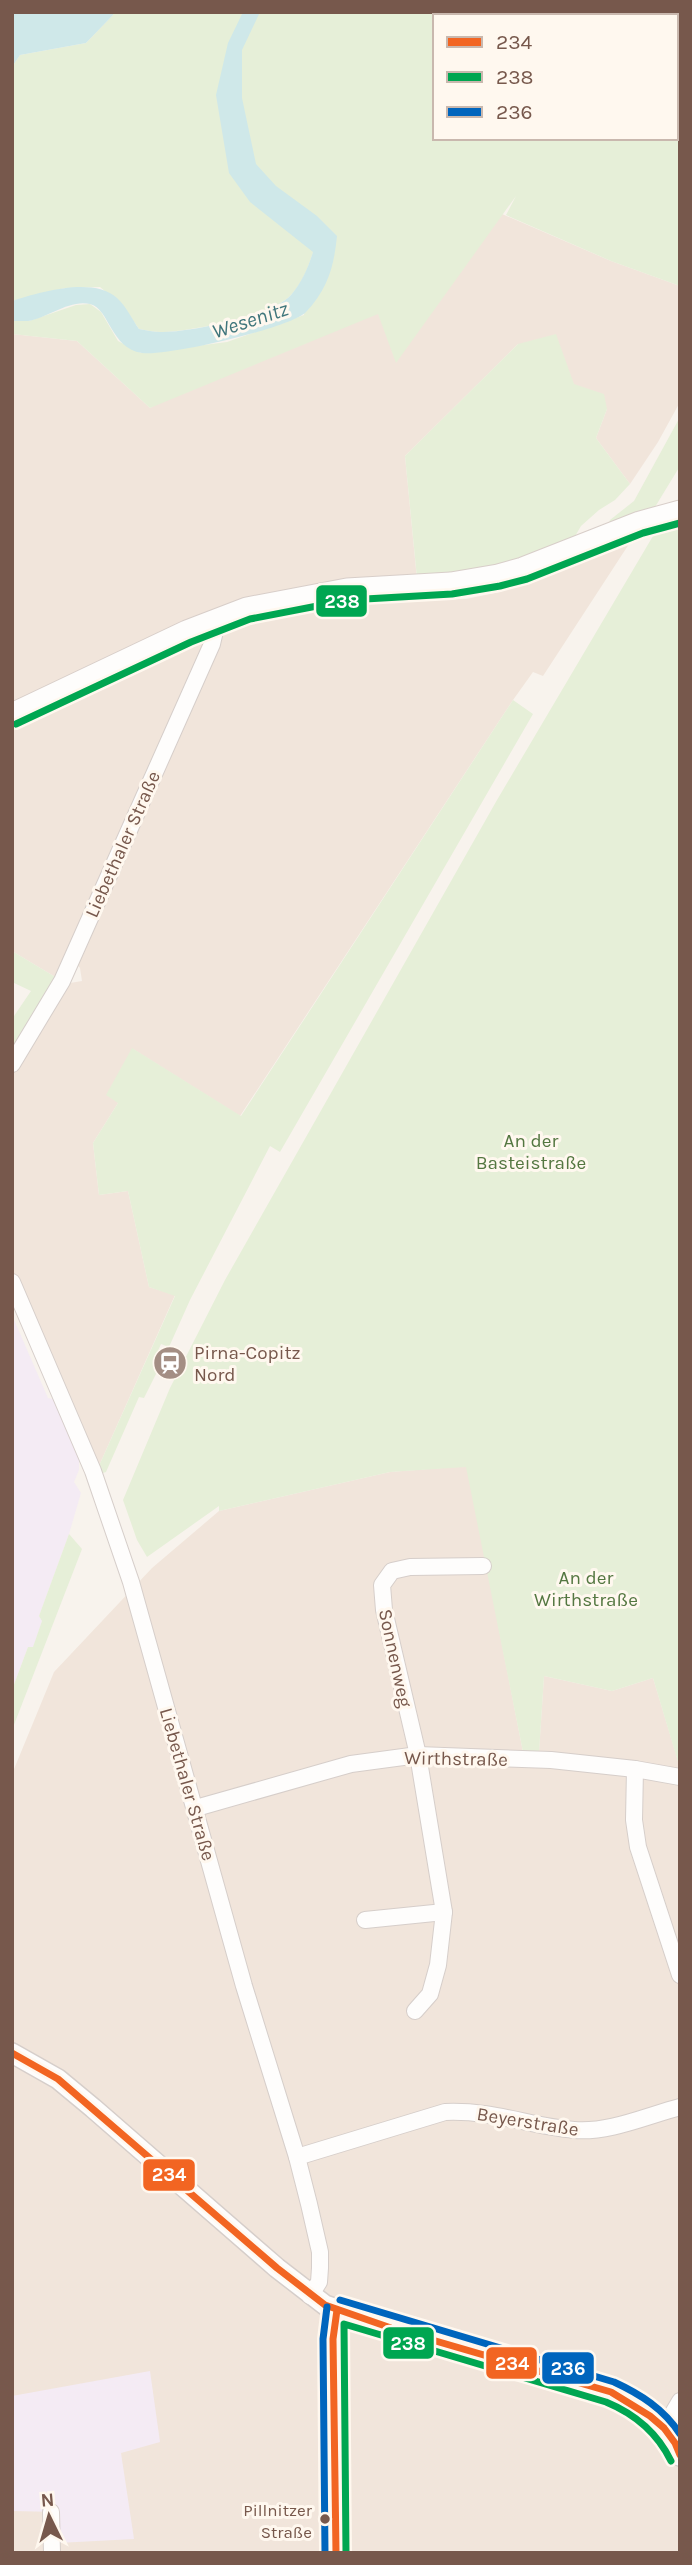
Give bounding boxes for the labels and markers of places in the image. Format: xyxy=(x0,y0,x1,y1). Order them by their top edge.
place label: Pirna-Copitz Nord xyxy=(194,1342,301,1386)
station icon: Pirna-Copitz Nord xyxy=(151,1344,189,1382)
place label: Pillnitzer Straße xyxy=(243,2500,313,2542)
marker: Pillnitzer Straße xyxy=(318,2512,332,2526)

